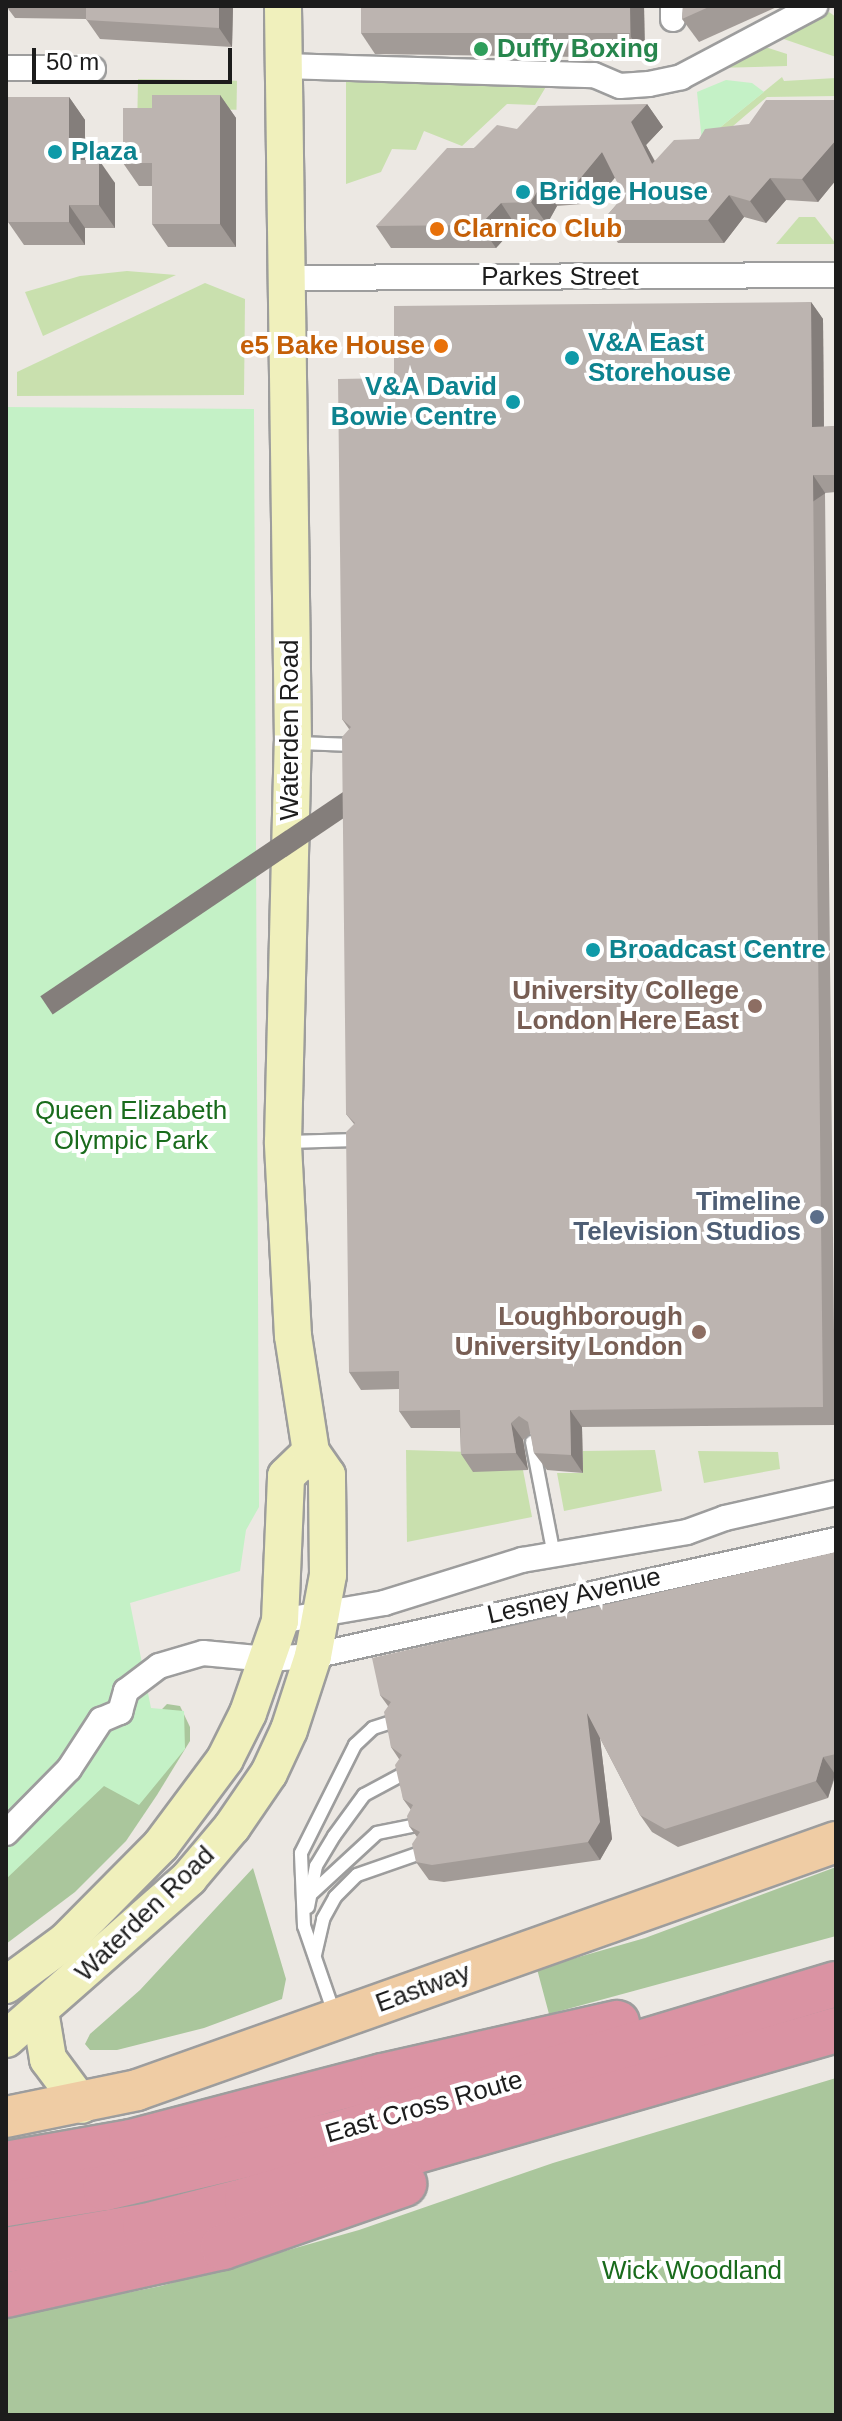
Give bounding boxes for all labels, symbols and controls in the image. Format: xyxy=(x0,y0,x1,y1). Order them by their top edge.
scale bar xyxy=(36,32,236,82)
place label: Duffy Boxing xyxy=(497,33,659,65)
marker: Duffy Boxing xyxy=(472,40,490,58)
text: 50 m xyxy=(46,48,99,75)
place label: Plaza xyxy=(71,136,137,168)
marker: Plaza xyxy=(46,143,64,161)
place label: Bridge House xyxy=(539,176,708,208)
marker: Bridge House xyxy=(514,183,532,201)
place label: Clarnico Club xyxy=(453,213,622,245)
marker: Clarnico Club xyxy=(428,220,446,238)
street label: Parkes Street xyxy=(481,261,639,293)
place label: V&A East Storehouse xyxy=(588,327,731,388)
place label: e5 Bake House xyxy=(240,330,425,362)
marker: e5 Bake House xyxy=(432,337,450,355)
marker: V&A East Storehouse xyxy=(563,349,581,367)
place label: V&A David Bowie Centre xyxy=(331,371,497,432)
marker: V&A David Bowie Centre xyxy=(504,393,522,411)
street label: Waterden Road xyxy=(274,639,306,821)
place label: Broadcast Centre xyxy=(609,934,826,966)
marker: Broadcast Centre xyxy=(584,941,602,959)
place label: University College London Here East xyxy=(512,975,739,1036)
marker: University College London Here East xyxy=(746,997,764,1015)
park label: Queen Elizabeth Olympic Park xyxy=(35,1095,227,1156)
place label: Timeline Television Studios xyxy=(573,1186,801,1248)
marker: Timeline Television Studios xyxy=(808,1208,826,1226)
place label: Loughborough University London xyxy=(455,1301,683,1362)
marker: Loughborough University London xyxy=(690,1323,708,1341)
street label: Lesney Avenue xyxy=(483,1561,665,1631)
street label: Waterden Road xyxy=(69,1840,221,1988)
street label: Eastway xyxy=(371,1957,475,2019)
street label: East Cross Route xyxy=(322,2064,526,2150)
park label: Wick Woodland xyxy=(602,2255,782,2287)

